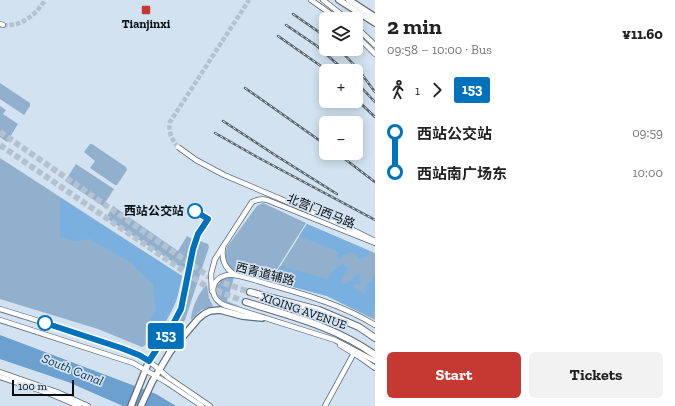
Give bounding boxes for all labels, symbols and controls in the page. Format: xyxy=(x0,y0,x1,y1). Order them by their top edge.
marker: Tianjinxi xyxy=(140,4,152,16)
map controls xyxy=(319,12,363,160)
button: layers xyxy=(319,12,363,56)
text: 2 min xyxy=(387,13,442,40)
place label: Tianjinxi xyxy=(122,17,171,32)
text: ¥11.60 xyxy=(622,25,663,43)
text: 09:58 – 10:00 · Bus xyxy=(387,42,492,57)
button: + xyxy=(319,64,363,108)
icon: walk xyxy=(387,79,409,101)
icon: forward xyxy=(426,79,448,101)
text: 153 xyxy=(462,81,482,98)
text: 1 xyxy=(415,83,420,98)
button: − xyxy=(319,116,363,160)
text: 西站公交站 xyxy=(417,125,492,143)
text: 09:59 xyxy=(632,125,663,140)
text: 西站南广场东 xyxy=(417,165,507,183)
text: 10:00 xyxy=(633,165,663,180)
street label: 北营门西马路 xyxy=(285,191,357,231)
marker: 西站公交站 xyxy=(187,203,203,219)
place label: 西站公交站 xyxy=(124,204,184,218)
street label: 西青道辅路 xyxy=(234,260,296,288)
street label: XIQING AVENUE xyxy=(259,290,349,332)
unlabelled marker xyxy=(37,315,53,331)
line badge: 153 xyxy=(143,323,189,349)
text: 153 xyxy=(156,327,176,344)
water label: South Canal xyxy=(40,350,106,389)
button: Start xyxy=(387,352,521,398)
button: Tickets xyxy=(529,352,663,398)
scale bar xyxy=(12,378,74,397)
text: 100 m xyxy=(18,380,47,393)

